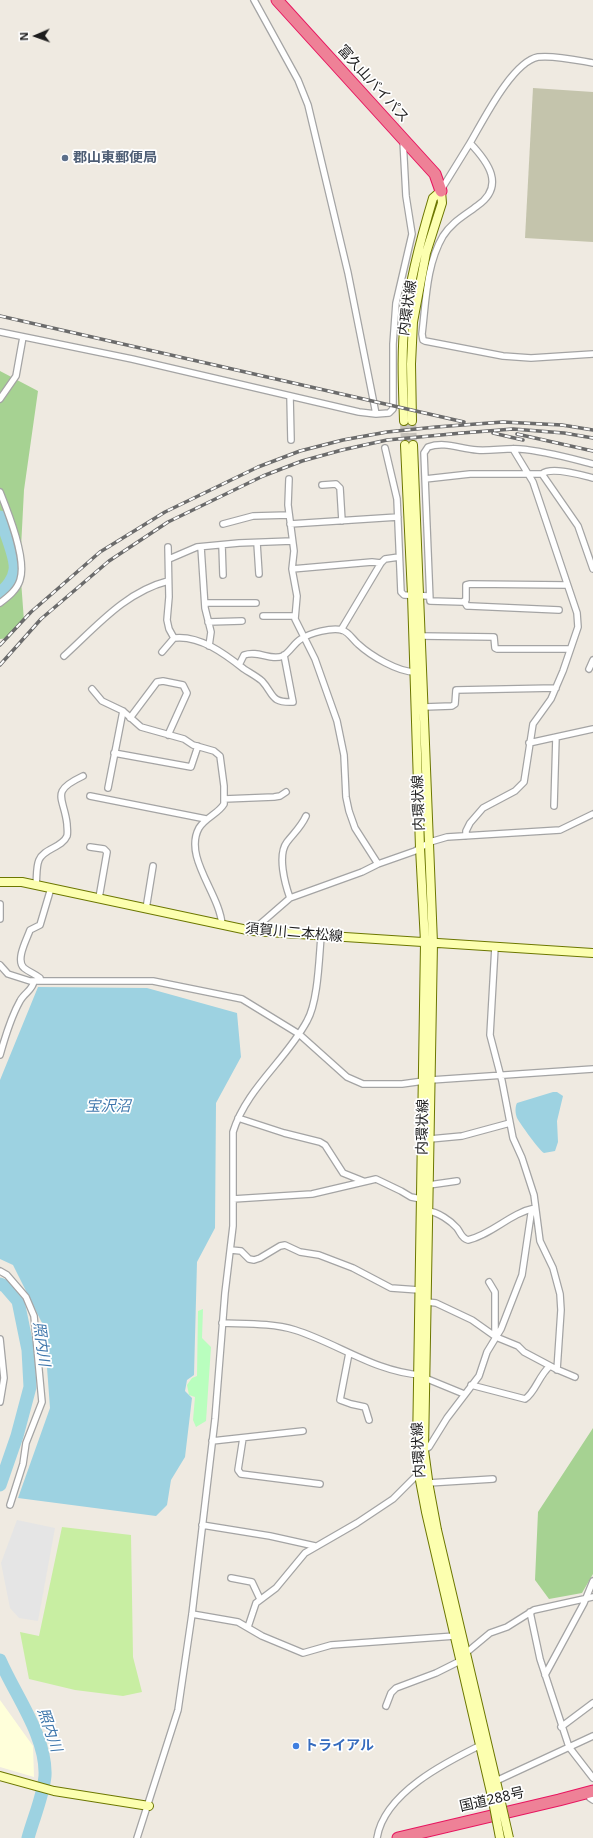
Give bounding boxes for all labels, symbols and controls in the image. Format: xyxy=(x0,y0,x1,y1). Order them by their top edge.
north arrow xyxy=(16,16,56,56)
text: N xyxy=(16,32,31,41)
street label: 富久山バイパス xyxy=(334,42,412,126)
place label: 郡山東郵便局 xyxy=(73,150,157,166)
marker: 郡山東郵便局 xyxy=(60,153,70,163)
street label: 内環状線 xyxy=(396,279,420,337)
street label: 内環状線 xyxy=(410,775,428,831)
street label: 須賀川二本松線 xyxy=(244,920,344,946)
water label: 宝沢沼 xyxy=(86,1098,130,1116)
street label: 内環状線 xyxy=(414,1099,432,1155)
water label: 照内川 xyxy=(29,1320,53,1368)
street label: 内環状線 xyxy=(409,1422,429,1478)
water label: 照内川 xyxy=(33,1706,65,1754)
place label: トライアル xyxy=(304,1738,374,1754)
marker: トライアル xyxy=(291,1741,301,1751)
street label: 国道288号 xyxy=(458,1784,526,1816)

